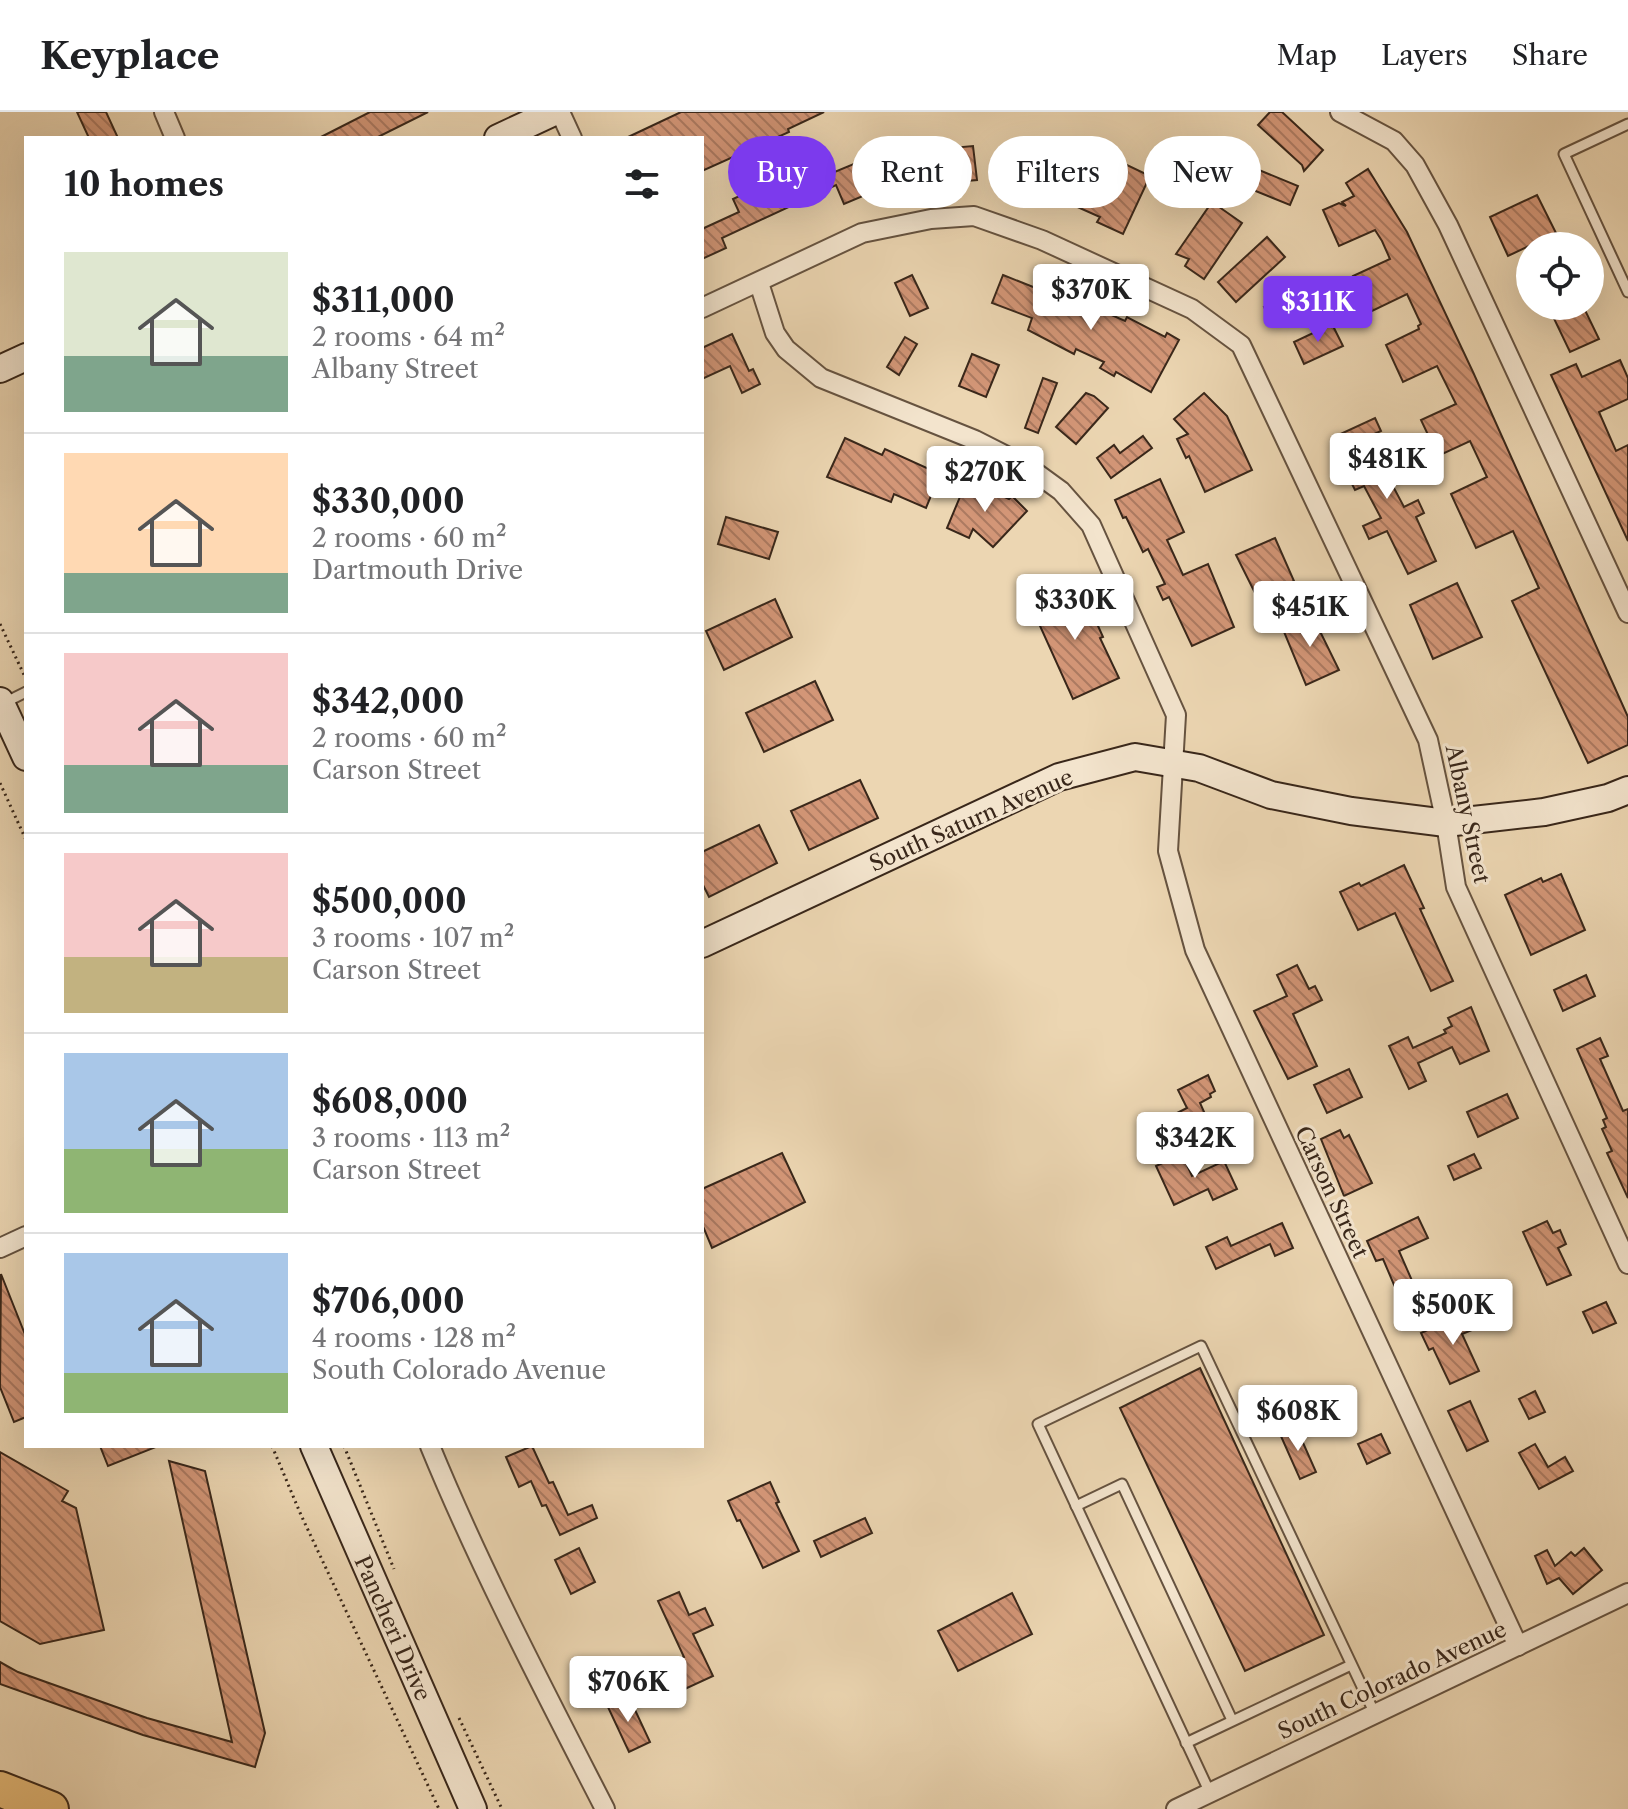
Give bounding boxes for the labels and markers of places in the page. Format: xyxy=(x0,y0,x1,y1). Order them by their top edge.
pin: $370K xyxy=(1035,264,1147,332)
pin: $311K xyxy=(1262,276,1374,344)
pin: $481K xyxy=(1331,433,1443,501)
pin: $270K xyxy=(929,446,1041,514)
pin: $330K xyxy=(1019,574,1131,642)
pin: $451K xyxy=(1254,581,1366,649)
pin: $342K xyxy=(1139,1112,1251,1180)
pin: $500K xyxy=(1397,1279,1509,1347)
pin: $608K xyxy=(1242,1385,1354,1453)
pin: $706K xyxy=(572,1656,684,1724)

